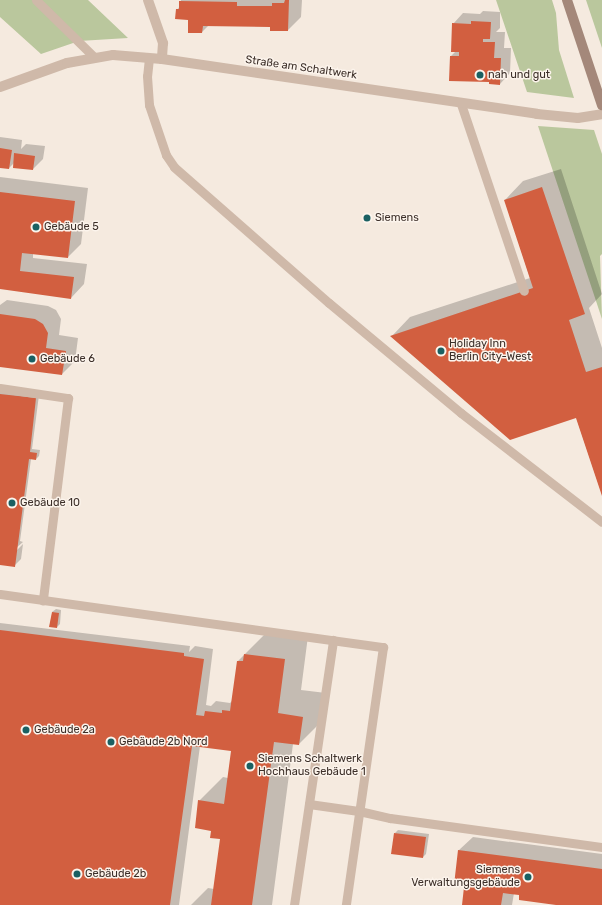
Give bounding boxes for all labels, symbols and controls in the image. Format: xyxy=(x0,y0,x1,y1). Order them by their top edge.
street label: Straße am Schaltwerk xyxy=(244,54,358,82)
place label: nah und gut xyxy=(488,68,550,82)
marker: nah und gut xyxy=(475,70,485,80)
place label: Siemens xyxy=(375,211,419,225)
marker: Siemens xyxy=(362,213,372,223)
place label: Gebäude 5 xyxy=(44,220,99,234)
marker: Gebäude 5 xyxy=(31,222,41,232)
place label: Holiday Inn Berlin City-West xyxy=(449,338,531,364)
marker: Holiday Inn Berlin City-West xyxy=(436,346,446,356)
place label: Gebäude 6 xyxy=(40,352,95,366)
marker: Gebäude 6 xyxy=(27,354,37,364)
place label: Gebäude 10 xyxy=(20,496,80,510)
marker: Gebäude 10 xyxy=(7,498,17,508)
place label: Gebäude 2a xyxy=(34,723,95,737)
marker: Gebäude 2a xyxy=(21,725,31,735)
place label: Gebäude 2b Nord xyxy=(119,735,208,749)
marker: Gebäude 2b Nord xyxy=(106,737,116,747)
place label: Siemens Schaltwerk Hochhaus Gebäude 1 xyxy=(258,753,366,779)
marker: Siemens Schaltwerk Hochhaus Gebäude 1 xyxy=(245,761,255,771)
place label: Siemens Verwaltungsgebäude xyxy=(411,864,520,890)
place label: Gebäude 2b xyxy=(85,867,146,881)
marker: Gebäude 2b xyxy=(72,869,82,879)
marker: Siemens Verwaltungsgebäude xyxy=(523,872,533,882)

